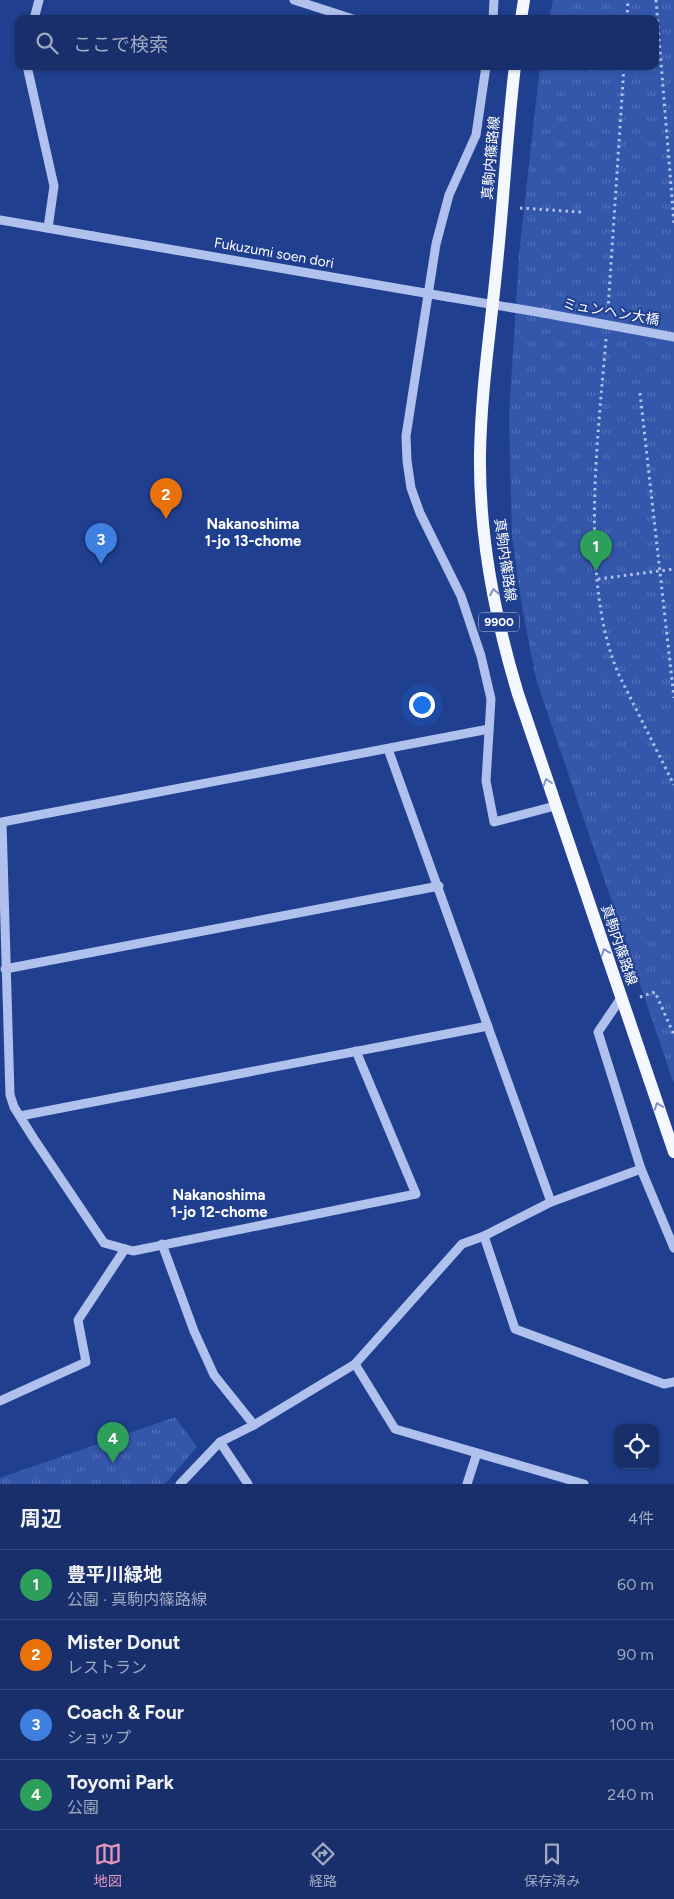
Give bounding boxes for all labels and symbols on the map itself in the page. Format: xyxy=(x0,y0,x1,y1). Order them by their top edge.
street label: 真駒内篠路線 xyxy=(479,115,503,201)
street label: Fukuzumi soen dori xyxy=(213,234,335,272)
street label: ミュンヘン大橋 xyxy=(561,295,661,329)
pin: 2 xyxy=(150,478,182,519)
district label: Nakanoshima 1-jo 13-chome xyxy=(205,515,302,550)
street label: 真駒内篠路線 xyxy=(491,517,519,603)
pin: 3 xyxy=(85,523,117,564)
pin: 1 xyxy=(580,530,612,571)
one-way arrow xyxy=(489,587,500,596)
road number: 9900 xyxy=(479,612,519,632)
your location xyxy=(409,692,435,718)
one-way arrow xyxy=(542,778,552,786)
street label: 真駒内篠路線 xyxy=(597,903,641,987)
one-way arrow xyxy=(601,948,611,957)
one-way arrow xyxy=(654,1102,664,1110)
district label: Nakanoshima 1-jo 12-chome xyxy=(170,1186,268,1221)
pin: 4 xyxy=(97,1422,129,1463)

